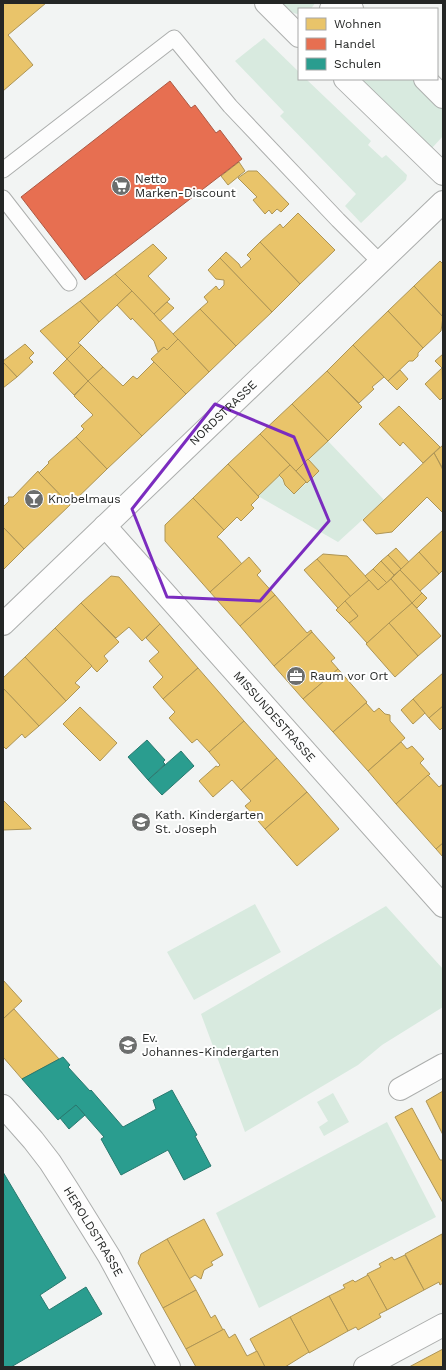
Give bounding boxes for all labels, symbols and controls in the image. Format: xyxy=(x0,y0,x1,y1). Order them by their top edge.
legend xyxy=(298,8,438,80)
text: Wohnen xyxy=(334,17,382,31)
text: Handel xyxy=(334,37,375,51)
text: Schulen xyxy=(334,57,381,71)
place label: Netto Marken-Discount xyxy=(135,172,236,200)
supermarket icon: Netto Marken-Discount xyxy=(110,175,132,197)
street label: NORDSTRASSE xyxy=(187,377,260,448)
bar icon: Knobelmaus xyxy=(23,488,45,510)
place label: Knobelmaus xyxy=(48,492,121,506)
office icon: Raum vor Ort xyxy=(285,665,307,687)
street label: MISSUNDESTRASSE xyxy=(231,668,319,765)
place label: Raum vor Ort xyxy=(310,669,388,683)
place label: Kath. Kindergarten St. Joseph xyxy=(155,808,264,836)
school or university icon: Kath. Kindergarten St. Joseph xyxy=(130,811,152,833)
place label: Ev. Johannes-Kindergarten xyxy=(142,1031,279,1059)
school or university icon: Ev. Johannes-Kindergarten xyxy=(117,1034,139,1056)
street label: HEROLDSTRASSE xyxy=(61,1184,126,1279)

